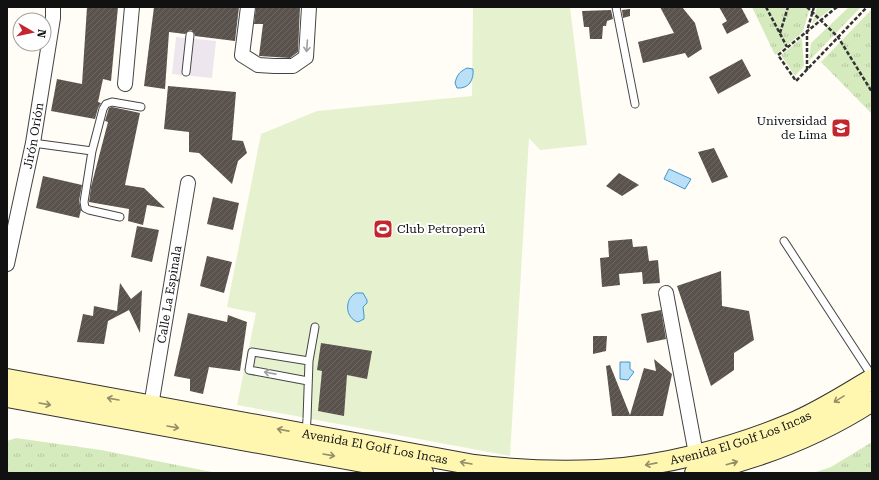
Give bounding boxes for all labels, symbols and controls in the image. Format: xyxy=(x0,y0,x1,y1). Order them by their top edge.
north arrow xyxy=(12,12,52,52)
text: N xyxy=(34,28,48,39)
one-way arrow xyxy=(303,39,310,52)
street label: Jirón Orión xyxy=(21,101,46,170)
place label: Universidad de Lima xyxy=(757,114,827,142)
school or university icon: Universidad de Lima xyxy=(830,117,852,139)
sports icon: Club Petroperú xyxy=(372,218,394,240)
place label: Club Petroperú xyxy=(397,222,486,236)
street label: Calle La Espinala xyxy=(154,244,185,344)
one-way arrow xyxy=(264,369,277,377)
one-way arrow xyxy=(107,395,120,403)
one-way arrow xyxy=(834,395,845,403)
one-way arrow xyxy=(38,400,51,408)
street label: Avenida El Golf Los Incas xyxy=(669,408,814,467)
one-way arrow xyxy=(166,423,179,431)
one-way arrow xyxy=(276,426,289,434)
street label: Avenida El Golf Los Incas xyxy=(301,426,449,467)
one-way arrow xyxy=(322,451,335,459)
one-way arrow xyxy=(459,459,472,467)
one-way arrow xyxy=(726,459,739,466)
one-way arrow xyxy=(645,460,658,468)

